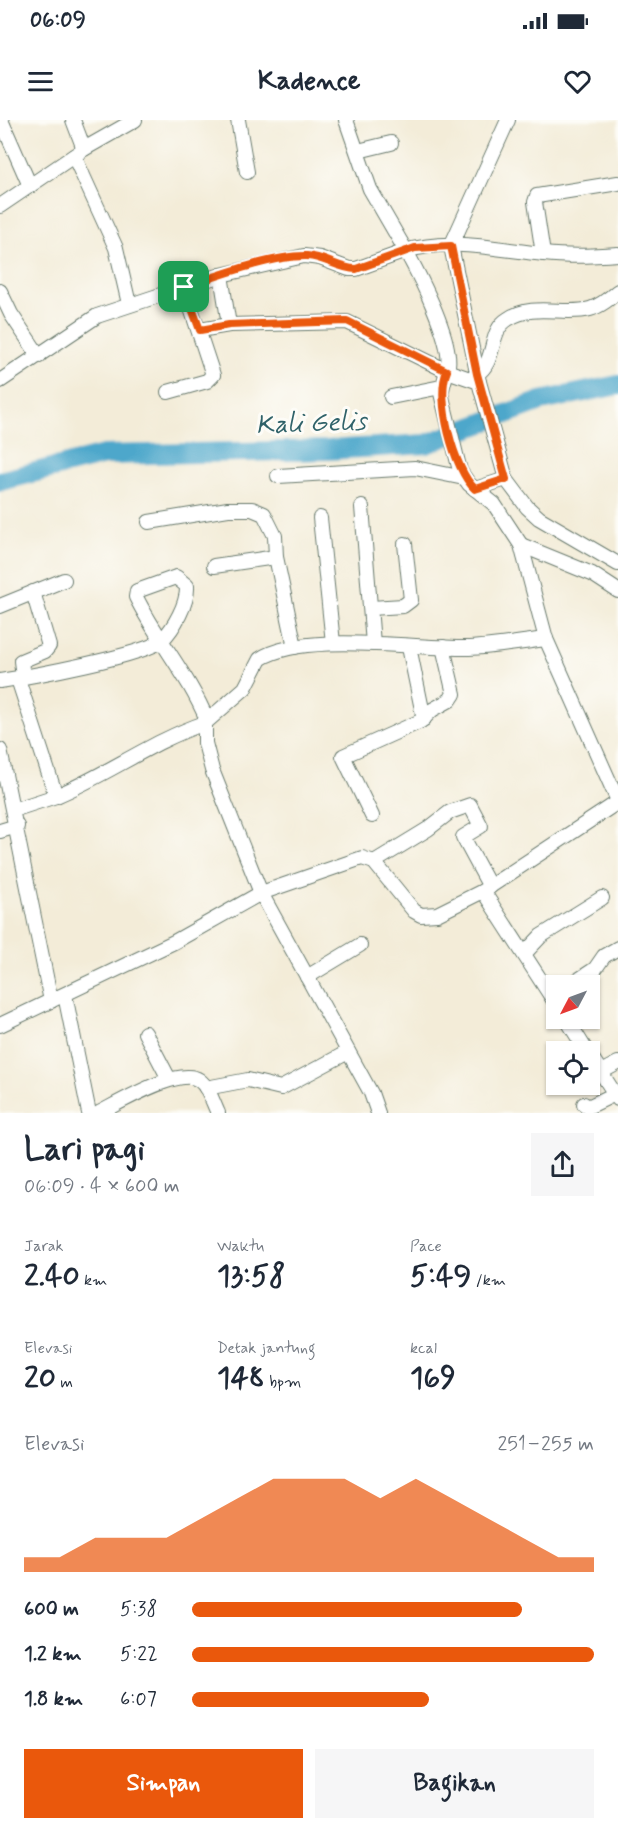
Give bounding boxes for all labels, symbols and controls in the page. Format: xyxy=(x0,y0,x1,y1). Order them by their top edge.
text: 06:09 xyxy=(30,7,86,35)
text: Kadence xyxy=(258,64,360,99)
icon: menu xyxy=(24,65,57,98)
icon: heart xyxy=(561,65,594,98)
pin xyxy=(158,261,209,312)
icon: arrive xyxy=(167,270,200,303)
water label: Kali Gelis xyxy=(255,405,369,443)
north arrow xyxy=(546,975,600,1029)
map controls xyxy=(546,975,600,1095)
button: locate xyxy=(546,1041,600,1095)
text: Lari pagi xyxy=(24,1128,145,1172)
button: share xyxy=(531,1133,594,1196)
text: 06:09 · 4 × 600 m xyxy=(24,1173,180,1200)
text: Jarak xyxy=(24,1236,63,1257)
text: Waktu xyxy=(217,1236,264,1257)
text: Pace xyxy=(410,1236,442,1257)
text: 2.40 xyxy=(24,1257,80,1296)
text: 13:58 xyxy=(217,1257,286,1296)
text: 5:49 xyxy=(410,1257,471,1296)
text: km xyxy=(80,1270,107,1291)
text: /km xyxy=(471,1270,506,1291)
text: Elevasi xyxy=(24,1338,72,1359)
text: Detak jantung xyxy=(217,1338,316,1359)
text: kcal xyxy=(410,1338,437,1359)
text: 20 xyxy=(24,1359,56,1398)
text: 148 xyxy=(217,1359,265,1398)
text: 169 xyxy=(410,1359,456,1398)
text: m xyxy=(56,1372,73,1393)
text: bpm xyxy=(265,1372,301,1393)
text: Elevasi xyxy=(24,1431,84,1458)
text: 251–255 m xyxy=(497,1431,594,1458)
text: 600 m xyxy=(24,1596,79,1623)
text: 5:38 xyxy=(120,1596,157,1623)
text: 1.2 km xyxy=(24,1641,81,1668)
text: 5:22 xyxy=(120,1641,158,1668)
text: 1.8 km xyxy=(24,1686,83,1713)
text: 6:07 xyxy=(120,1686,157,1713)
button: Simpan xyxy=(24,1749,303,1818)
button: Bagikan xyxy=(315,1749,594,1818)

